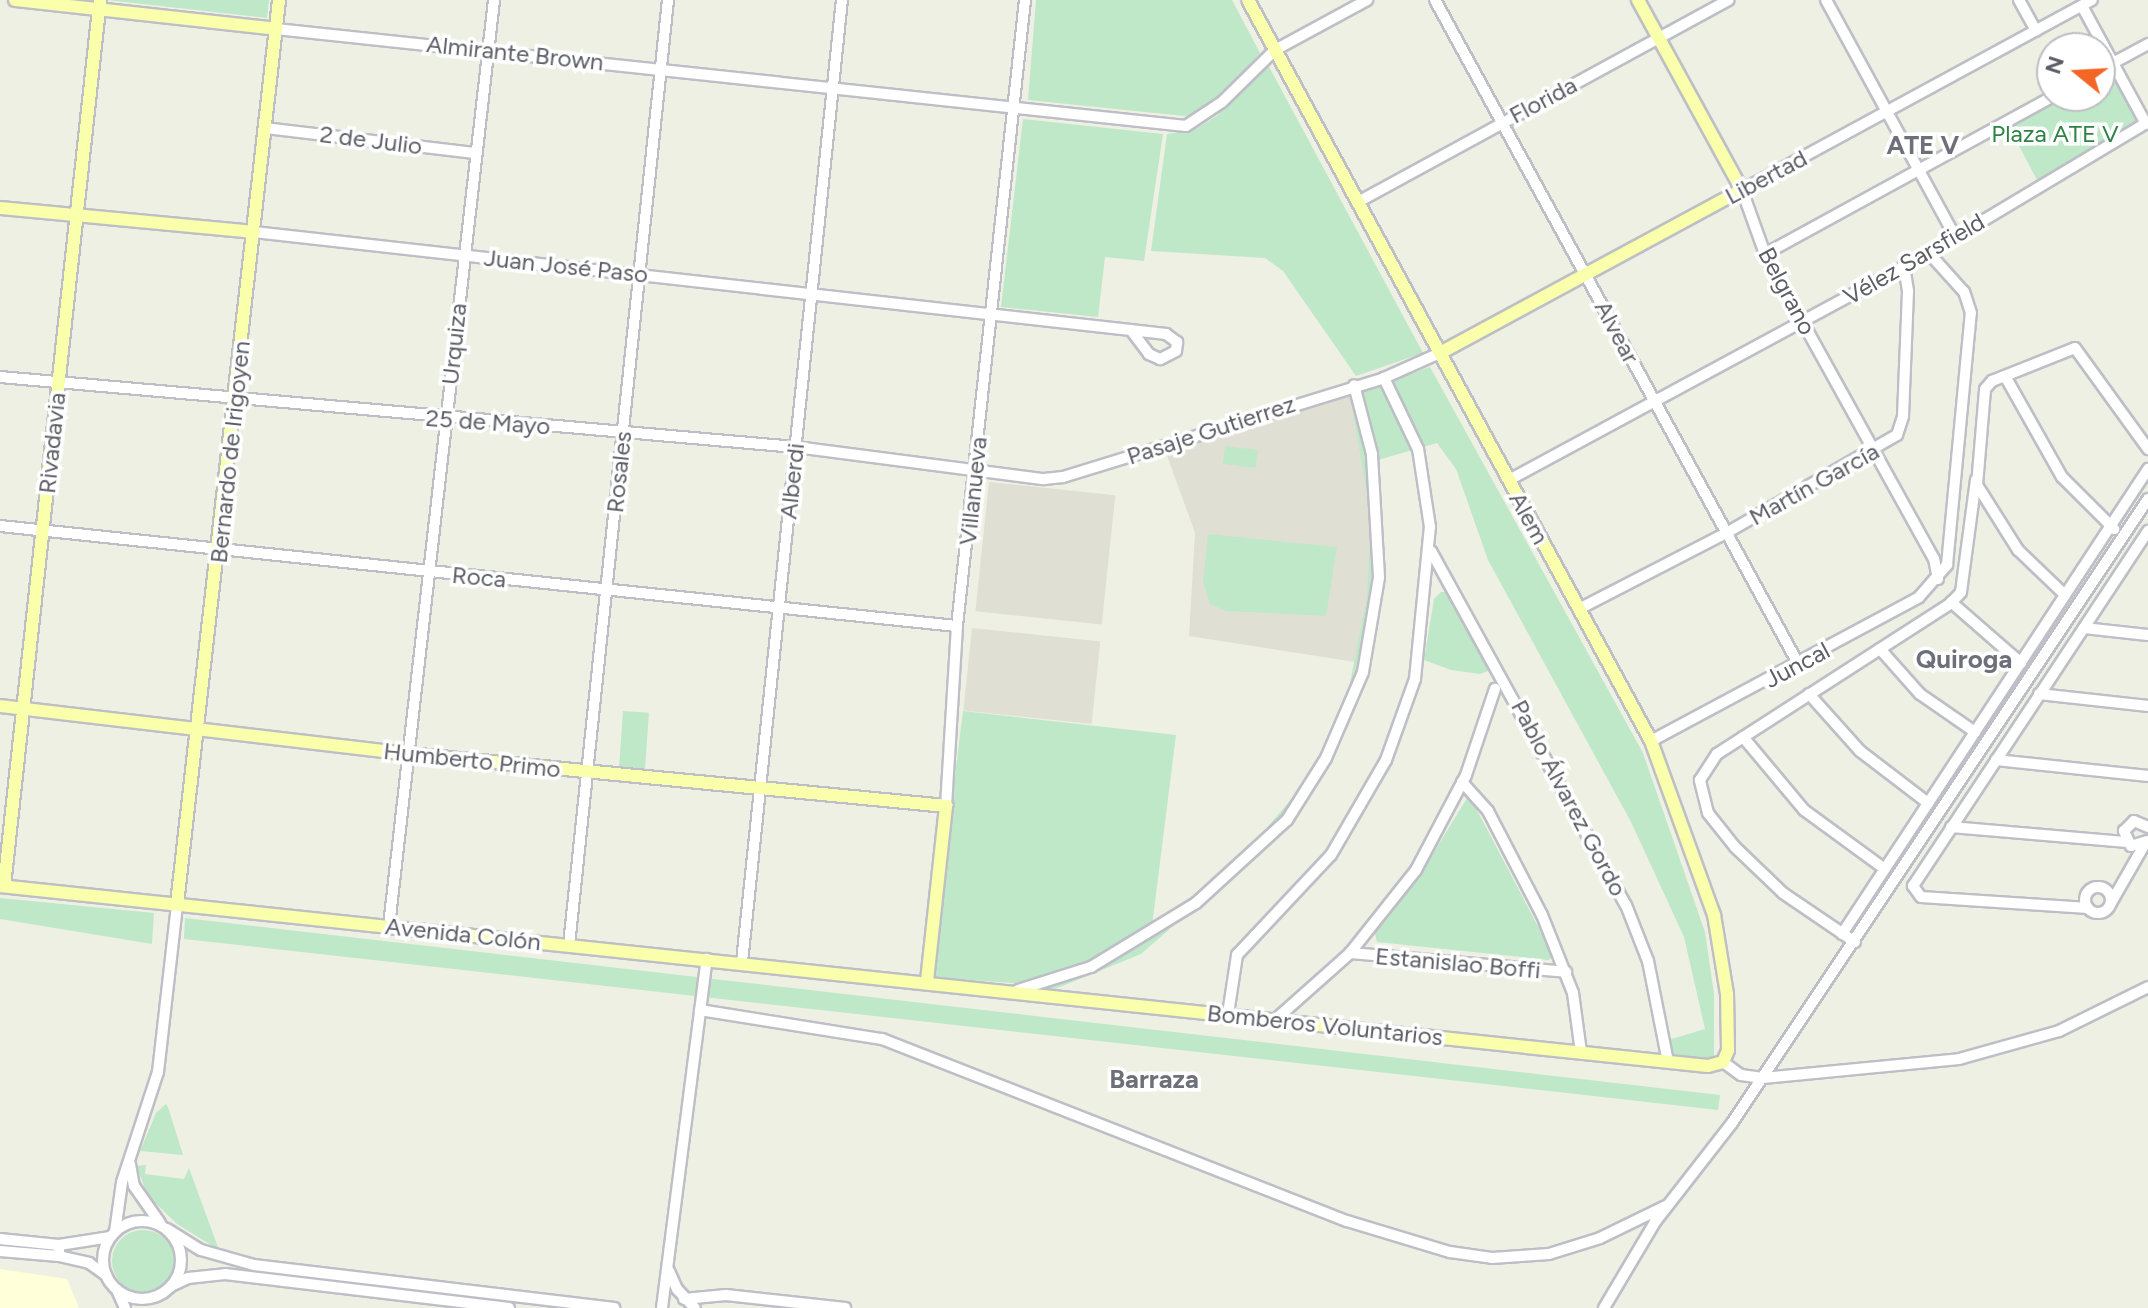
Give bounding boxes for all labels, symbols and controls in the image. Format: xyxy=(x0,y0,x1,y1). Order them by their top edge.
street label: Almirante Brown xyxy=(425,29,605,77)
north arrow xyxy=(2036,32,2116,112)
text: N xyxy=(2039,53,2070,77)
street label: Florida xyxy=(1504,70,1582,130)
street label: 2 de Julio xyxy=(318,119,424,161)
park label: Plaza ATE V xyxy=(1991,120,2119,148)
district label: ATE V xyxy=(1887,130,1959,162)
street label: Libertad xyxy=(1720,143,1812,211)
street label: Vélez Sarsfield xyxy=(1838,207,1990,311)
street label: Belgrano xyxy=(1752,242,1822,340)
street label: Juan José Paso xyxy=(483,243,649,289)
street label: Alvear xyxy=(1589,296,1645,368)
street label: Urquiza xyxy=(435,302,473,386)
street label: Bernardo de Irigoyen xyxy=(204,339,256,565)
street label: Pasaje Gutierrez xyxy=(1123,389,1299,471)
street label: Rivadavia xyxy=(32,391,72,495)
street label: 25 de Mayo xyxy=(425,403,551,441)
street label: Rosales xyxy=(600,430,638,514)
street label: Villanueva xyxy=(953,435,993,547)
street label: Martín García xyxy=(1744,436,1884,532)
street label: Alberdi xyxy=(774,441,810,521)
street label: Alem xyxy=(1503,487,1555,549)
street label: Roca xyxy=(451,560,507,594)
street label: Juncal xyxy=(1759,636,1835,694)
district label: Quiroga xyxy=(1916,644,2012,676)
street label: Pablo Álvarez Gordo xyxy=(1505,695,1633,901)
street label: Humberto Primo xyxy=(382,736,562,784)
street label: Avenida Colón xyxy=(384,912,542,956)
street label: Estanislao Boffi xyxy=(1374,941,1542,985)
street label: Bomberos Voluntarios xyxy=(1206,998,1444,1052)
district label: Barraza xyxy=(1109,1064,1199,1096)

